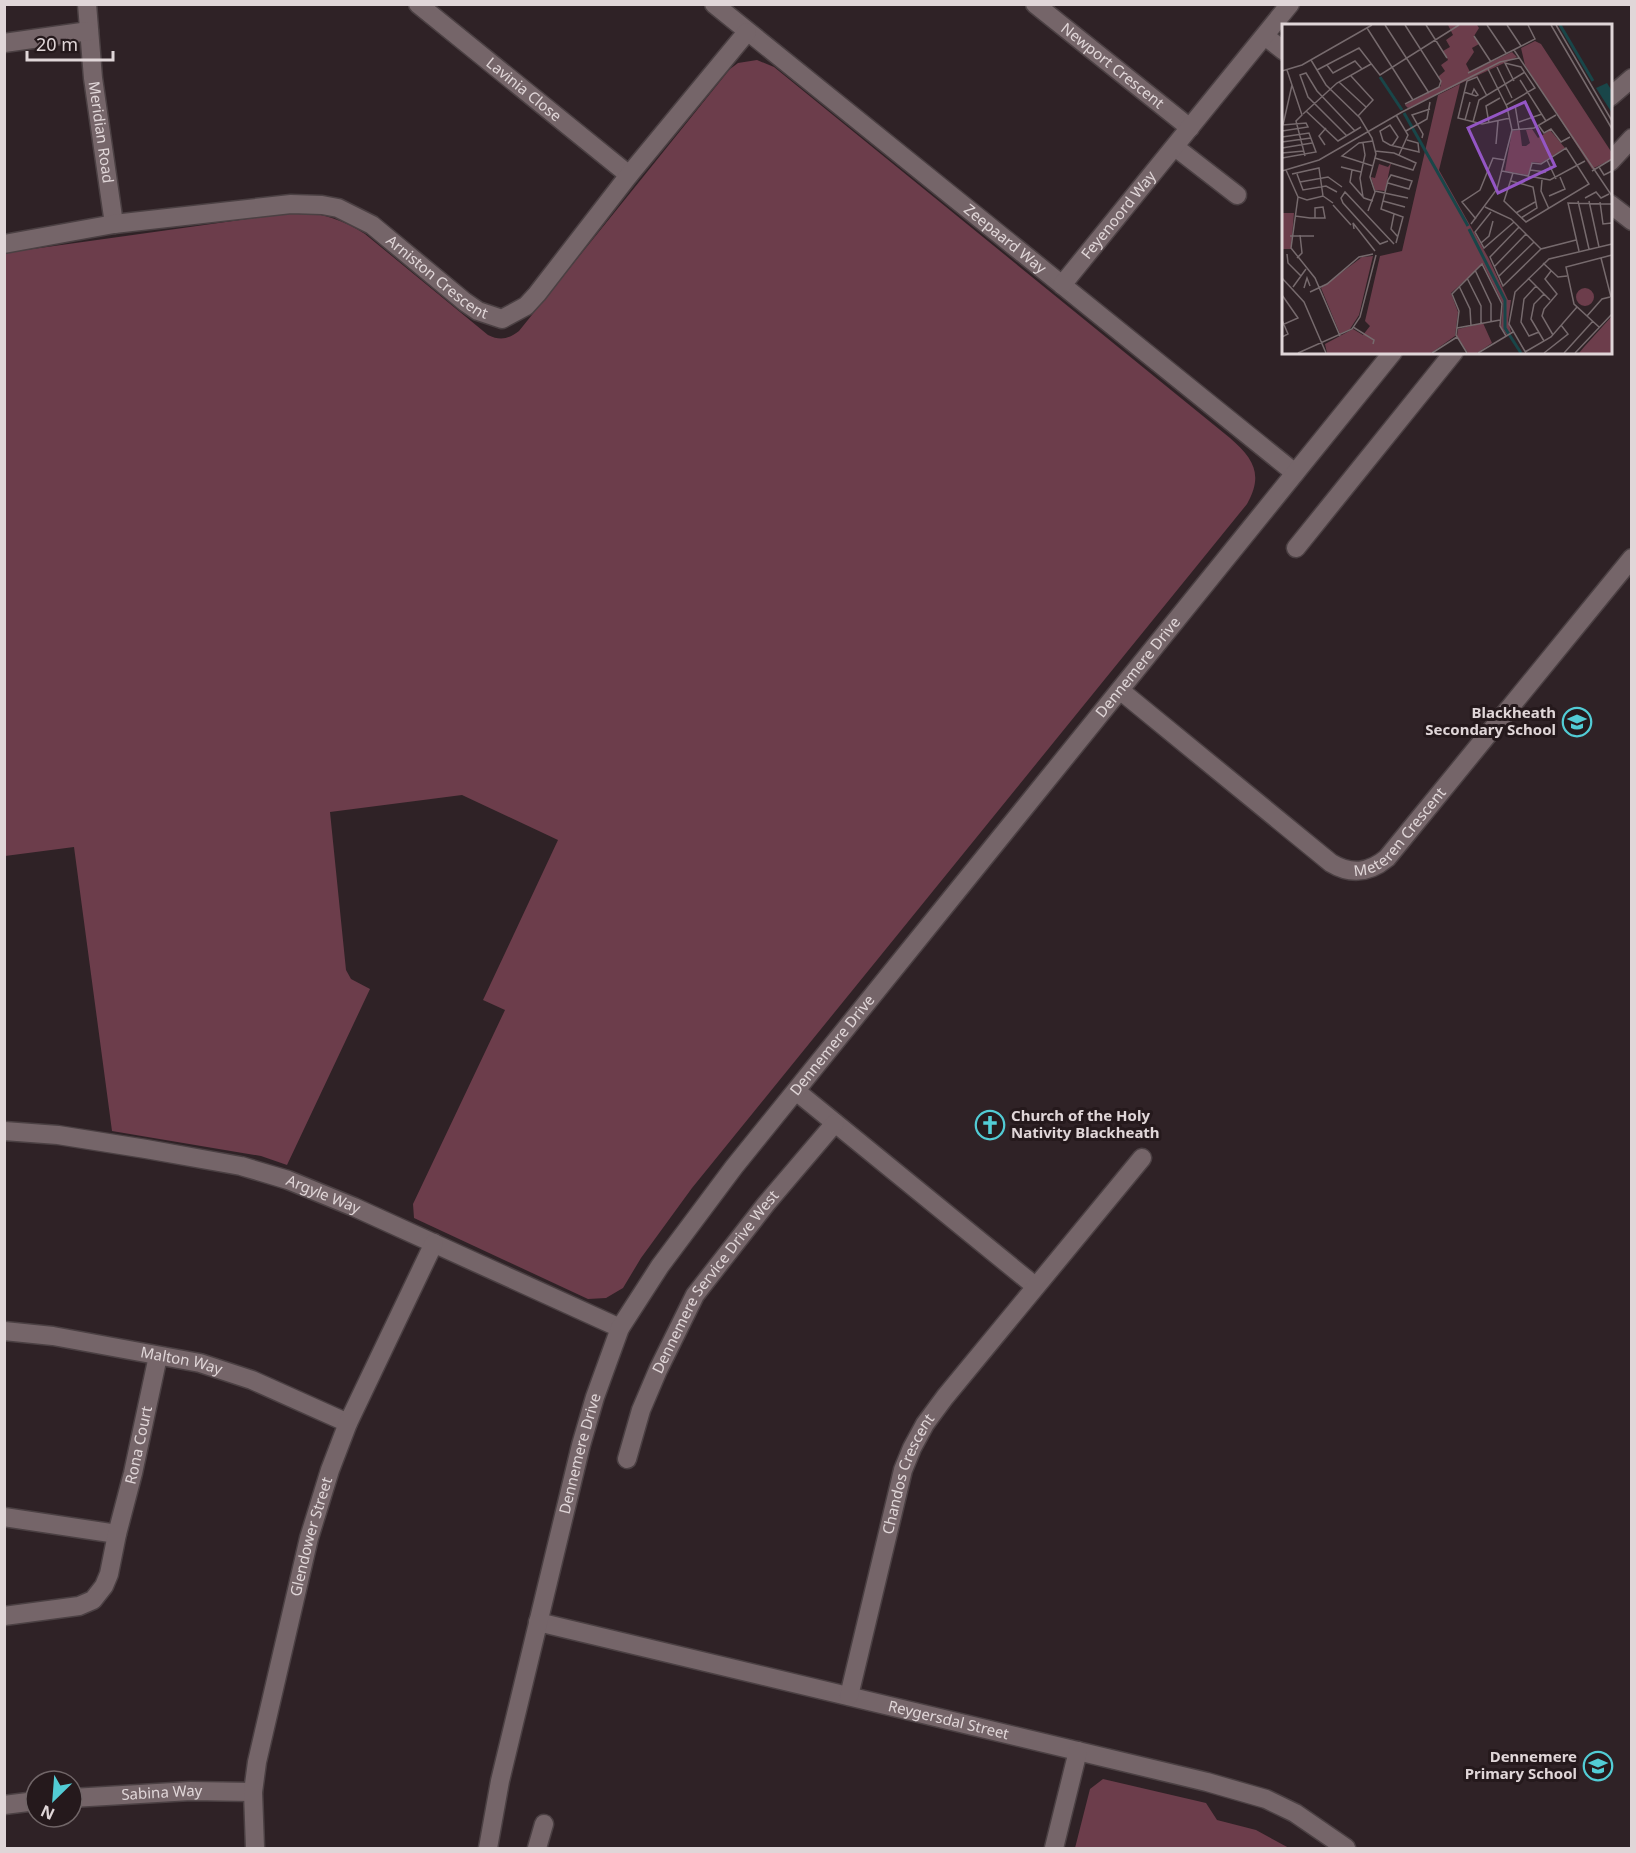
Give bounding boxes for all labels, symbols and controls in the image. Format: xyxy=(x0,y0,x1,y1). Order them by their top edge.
street label: Newport Crescent xyxy=(1057,18,1169,113)
scale bar xyxy=(27,24,112,62)
inset map xyxy=(1282,24,1612,354)
text: 20 m xyxy=(36,32,78,56)
street label: Lavinia Close xyxy=(482,52,566,125)
street label: Meridian Road xyxy=(85,80,119,184)
street label: Feyenoord Way xyxy=(1076,166,1160,263)
street label: Zeepaard Way xyxy=(960,199,1051,278)
street label: Arniston Crescent xyxy=(383,230,491,323)
street label: Dennemere Drive xyxy=(1090,612,1184,721)
place label: Blackheath Secondary School xyxy=(1425,702,1556,739)
school or university icon: Blackheath Secondary School xyxy=(1561,706,1593,738)
street label: Meteren Crescent xyxy=(1352,782,1450,880)
street label: Dennemere Drive xyxy=(785,990,879,1099)
place label: Church of the Holy Nativity Blackheath xyxy=(1011,1105,1160,1142)
church icon: Church of the Holy Nativity Blackheath xyxy=(974,1109,1006,1141)
street label: Argyle Way xyxy=(284,1169,364,1218)
street label: Dennemere Service Drive West xyxy=(647,1185,783,1377)
street label: Malton Way xyxy=(139,1341,226,1379)
street label: Dennemere Drive xyxy=(554,1391,605,1516)
street label: Rona Court xyxy=(119,1403,156,1486)
street label: Chandos Crescent xyxy=(877,1409,939,1536)
street label: Glendower Street xyxy=(285,1474,336,1598)
street label: Reygersdal Street xyxy=(886,1695,1012,1743)
place label: Dennemere Primary School xyxy=(1465,1746,1577,1783)
school or university icon: Dennemere Primary School xyxy=(1582,1750,1614,1782)
north arrow xyxy=(24,1769,84,1829)
street label: Sabina Way xyxy=(121,1780,203,1804)
text: N xyxy=(37,1800,58,1825)

